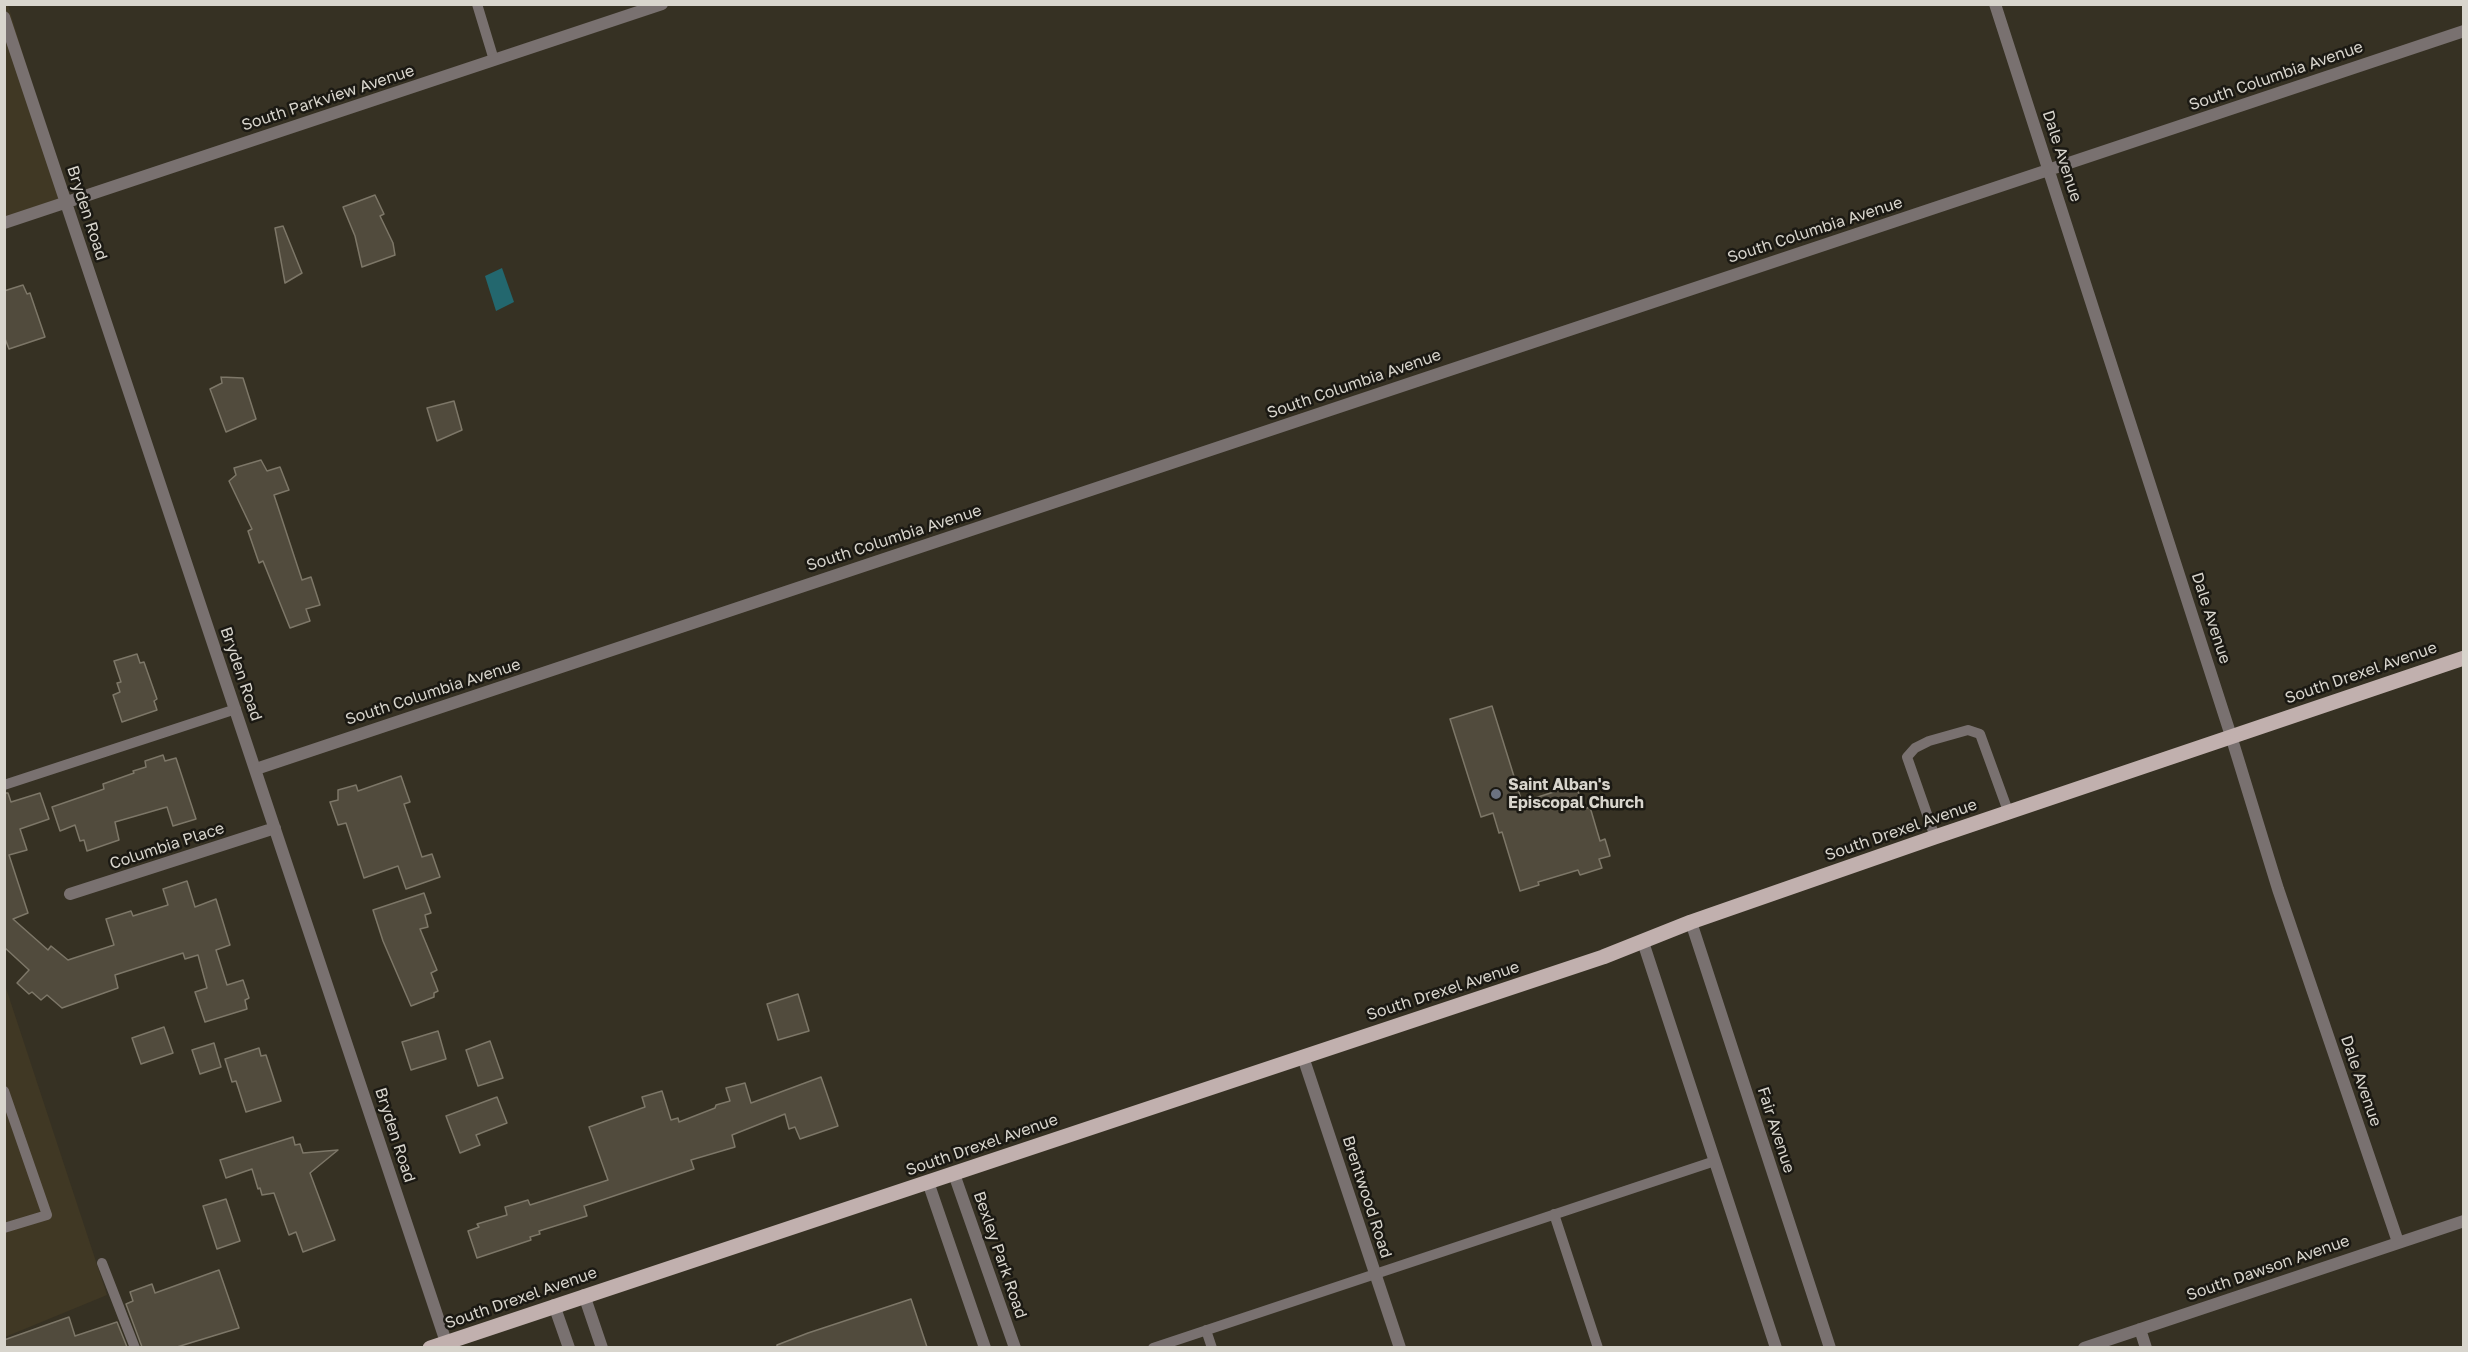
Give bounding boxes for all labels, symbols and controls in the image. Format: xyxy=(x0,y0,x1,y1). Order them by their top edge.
street label: South Columbia Avenue xyxy=(2186,37,2366,115)
street label: South Parkview Avenue xyxy=(239,61,417,135)
street label: Dale Avenue xyxy=(2038,108,2086,204)
street label: Bryden Road xyxy=(63,163,111,263)
street label: South Columbia Avenue xyxy=(1725,193,1905,267)
street label: South Columbia Avenue xyxy=(1264,345,1444,423)
street label: South Columbia Avenue xyxy=(804,501,984,575)
street label: Dale Avenue xyxy=(2187,570,2235,666)
street label: Bryden Road xyxy=(216,624,266,724)
street label: South Drexel Avenue xyxy=(2283,638,2439,708)
street label: South Columbia Avenue xyxy=(343,655,523,729)
place label: Saint Alban's Episcopal Church xyxy=(1508,775,1644,813)
marker: Saint Alban's Episcopal Church xyxy=(1489,787,1503,801)
street label: South Drexel Avenue xyxy=(1823,795,1979,865)
street label: Columbia Place xyxy=(107,818,227,874)
street label: South Drexel Avenue xyxy=(1364,957,1522,1025)
street label: Dale Avenue xyxy=(2336,1033,2386,1129)
street label: Bryden Road xyxy=(371,1085,419,1185)
street label: Fair Avenue xyxy=(1753,1085,1799,1175)
street label: South Drexel Avenue xyxy=(904,1110,1060,1180)
street label: Brentwood Road xyxy=(1338,1133,1396,1261)
street label: Bexley Park Road xyxy=(969,1189,1031,1321)
street label: South Dawson Avenue xyxy=(2184,1231,2352,1305)
street label: South Drexel Avenue xyxy=(443,1263,599,1333)

